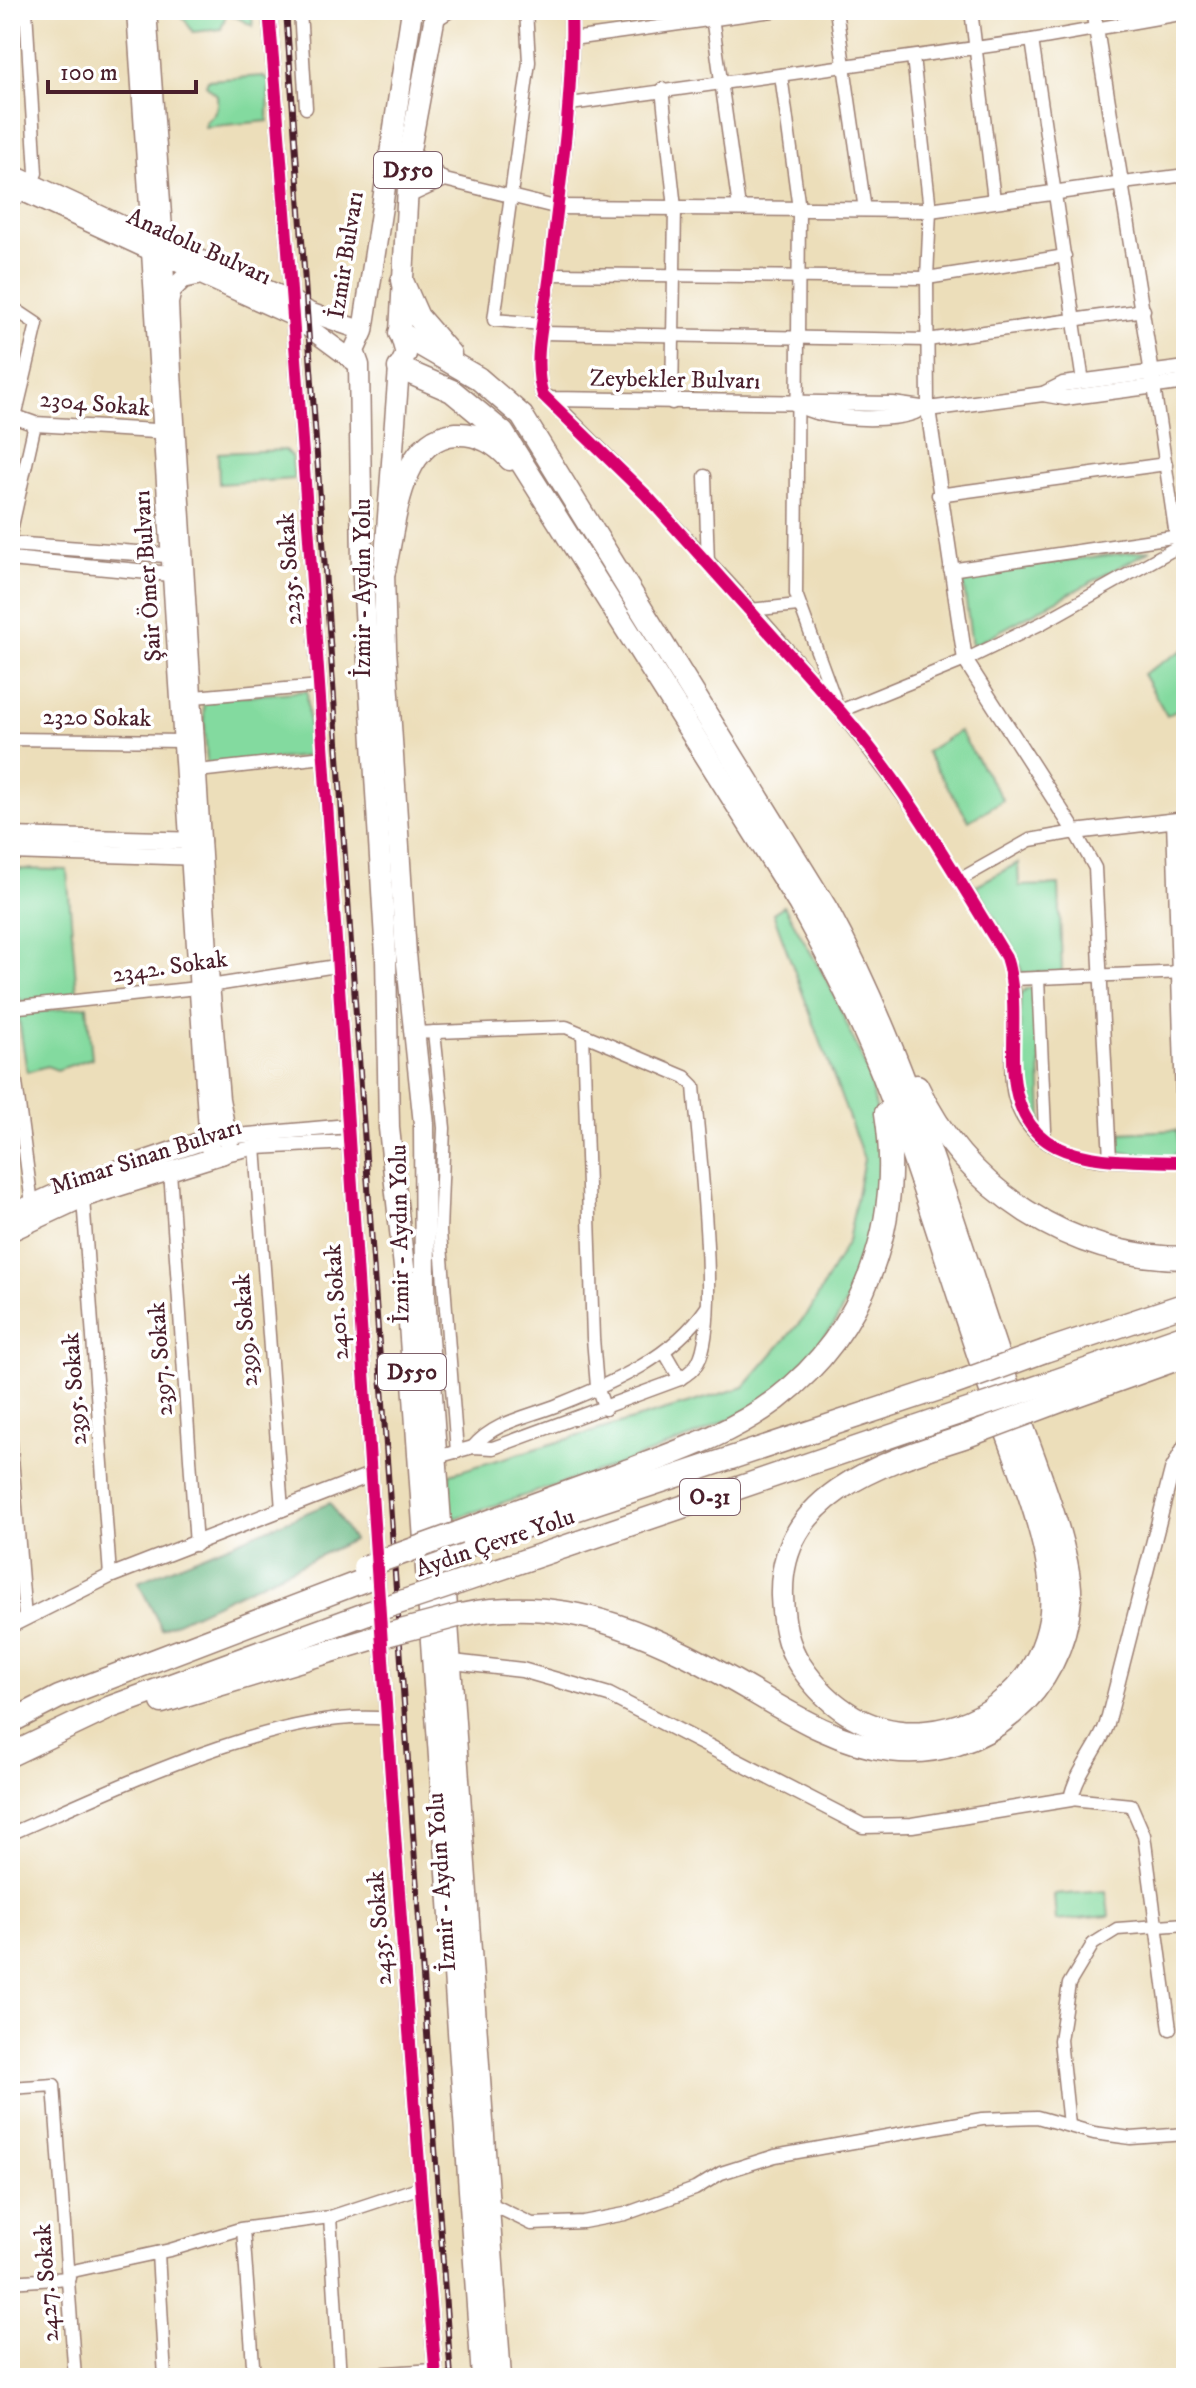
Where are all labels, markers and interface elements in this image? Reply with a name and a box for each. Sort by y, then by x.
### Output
scale bar [48,44,196,94]
text: 100 m [60,58,118,88]
road number: D550 [374,152,442,188]
street label: İzmir Bulvarı [320,189,371,321]
street label: Anadolu Bulvarı [122,202,276,292]
street label: Zeybekler Bulvarı [589,364,761,396]
street label: 2304 Sokak [39,384,152,424]
street label: Şair Ömer Bulvarı [127,489,169,663]
street label: İzmir - Aydın Yolu [347,498,378,678]
street label: 2235. Sokak [271,512,309,626]
street label: 2320 Sokak [42,702,152,734]
street label: 2342. Sokak [111,944,229,990]
street label: Mimar Sinan Bulvarı [47,1112,245,1202]
street label: İzmir - Aydın Yolu [382,1144,417,1324]
street label: 2401. Sokak [318,1243,356,1361]
street label: 2399. Sokak [227,1272,265,1388]
street label: 2397. Sokak [142,1301,180,1417]
street label: 2395. Sokak [56,1332,94,1446]
road number: D550 [378,1354,446,1390]
road number: O-31 [680,1479,740,1515]
street label: Aydın Çevre Yolu [411,1502,579,1584]
street label: İzmir - Aydın Yolu [420,1792,463,1973]
street label: 2435. Sokak [361,1870,399,1986]
street label: 2427. Sokak [28,2223,66,2343]

